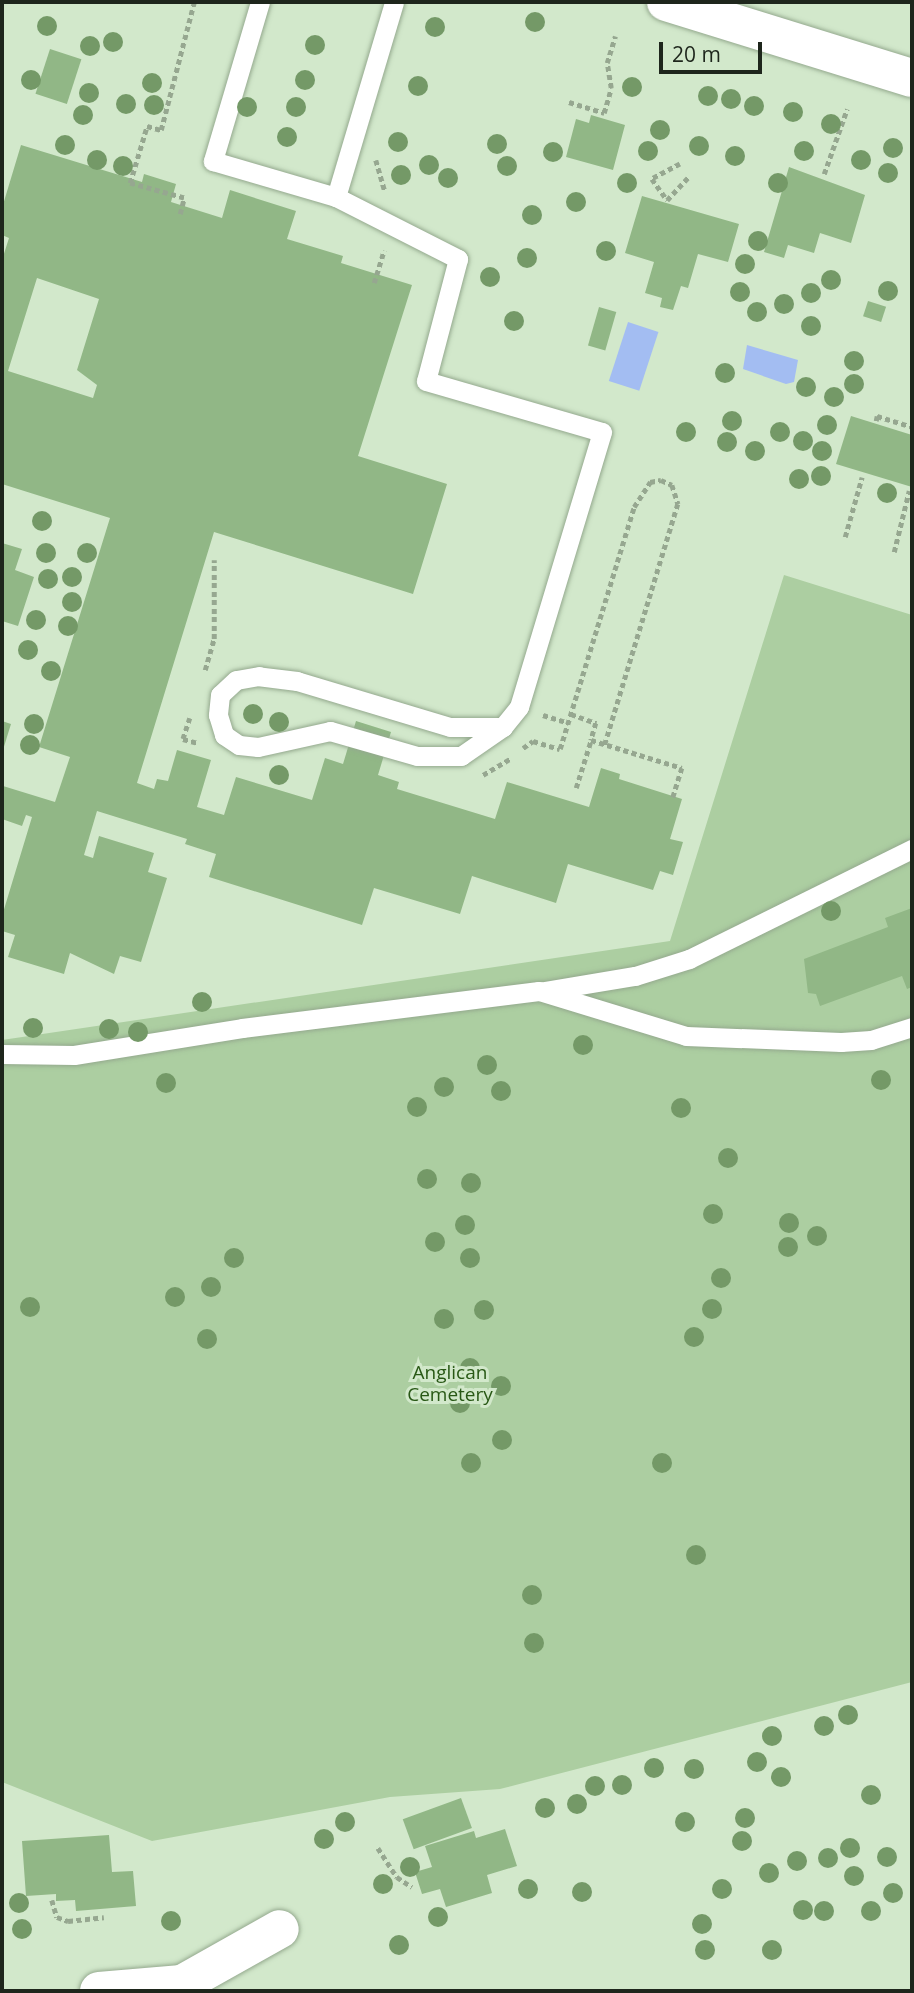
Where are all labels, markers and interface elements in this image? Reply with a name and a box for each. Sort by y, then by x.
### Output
scale bar [662,28,765,72]
text: 20 m [672,40,721,68]
park label: Anglican Cemetery [407,1362,493,1406]

